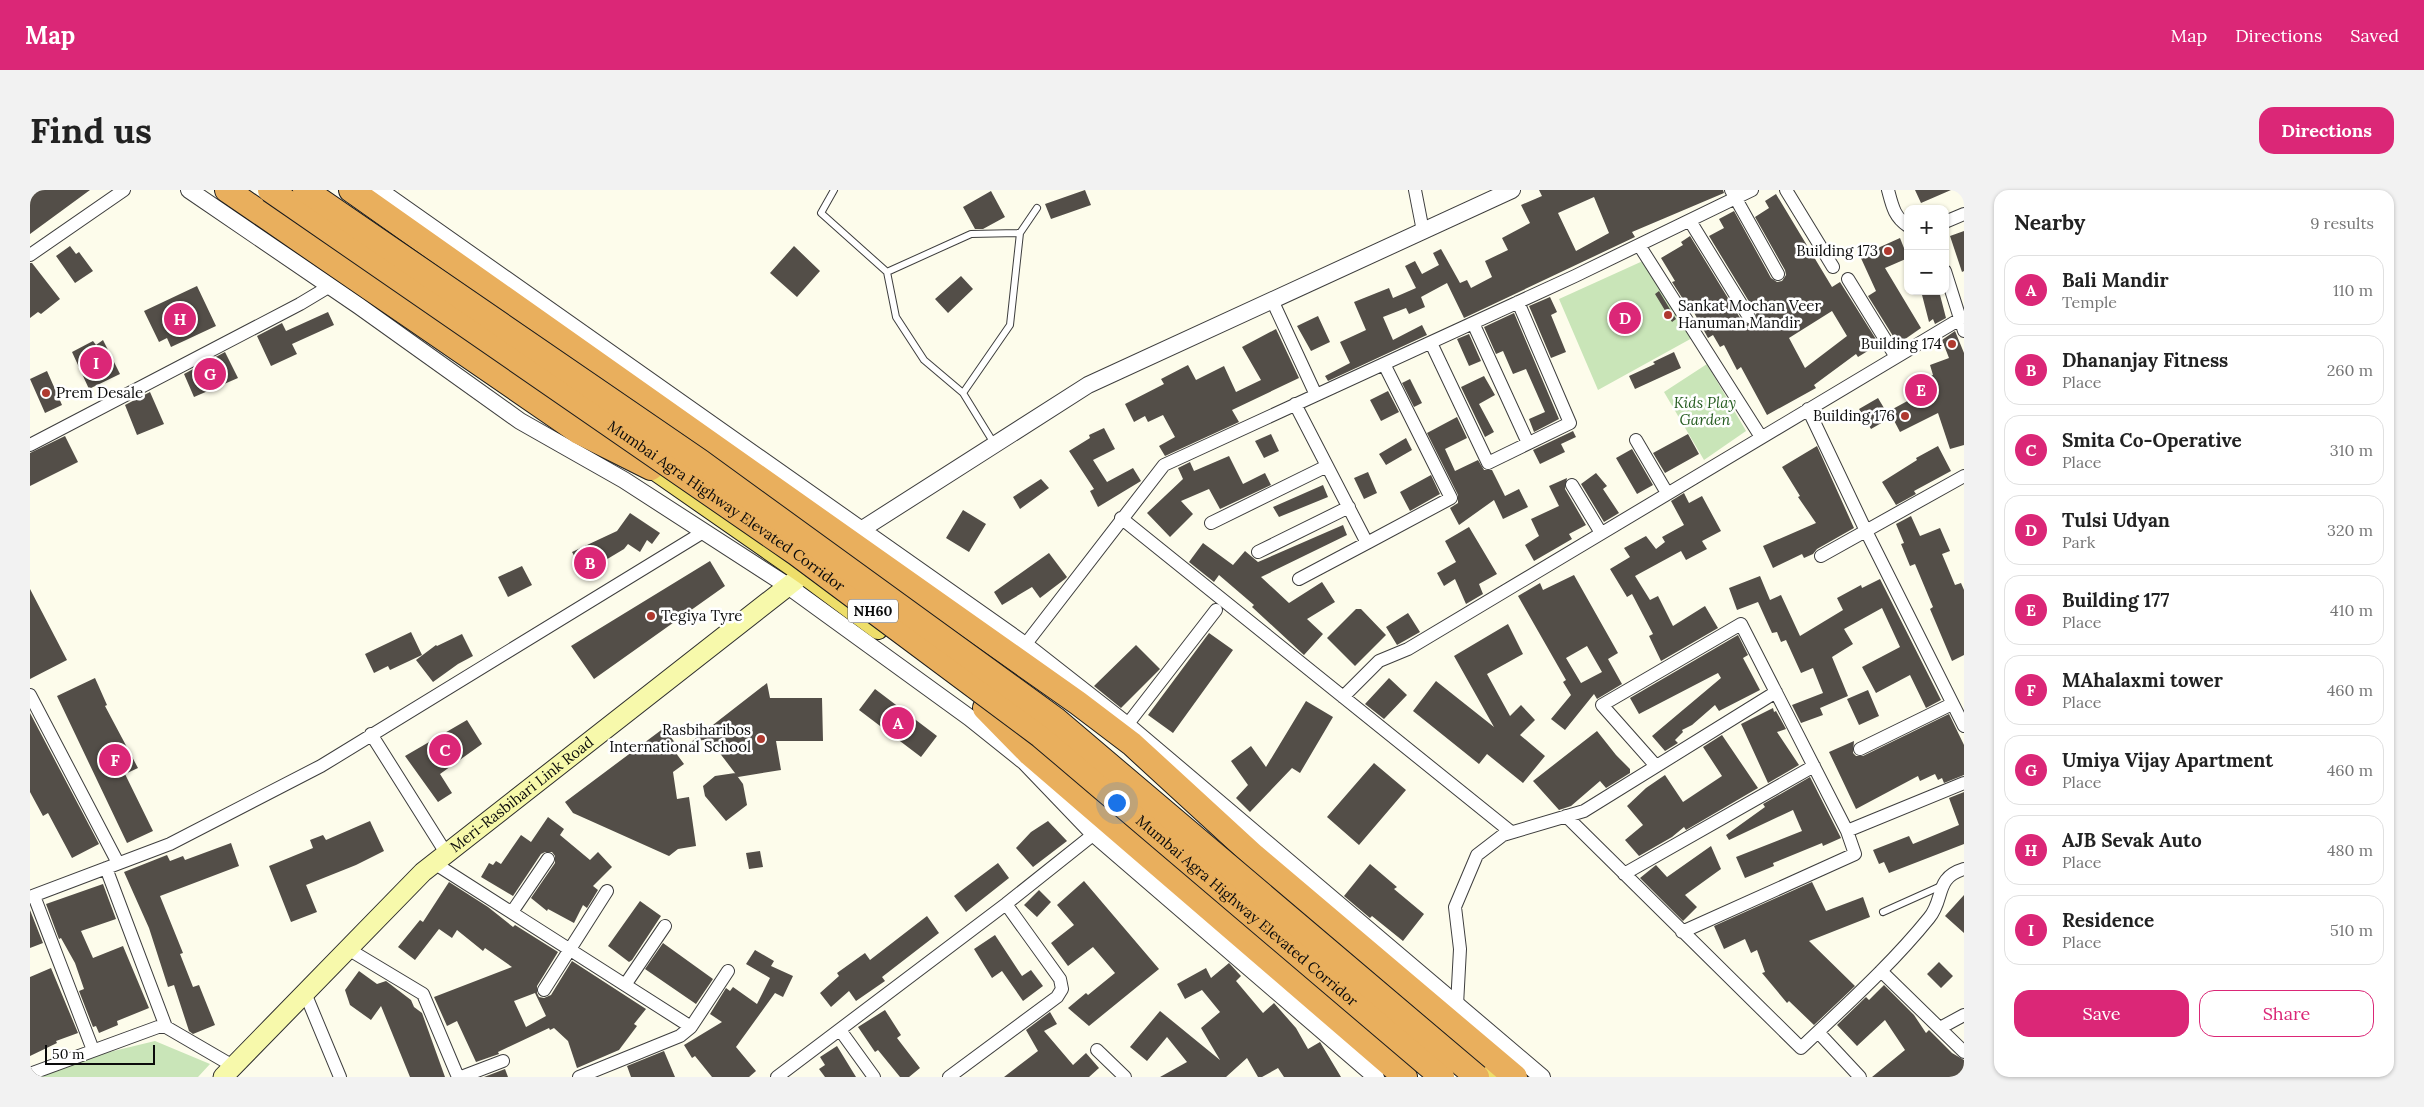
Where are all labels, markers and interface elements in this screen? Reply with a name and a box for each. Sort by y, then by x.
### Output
text: Map [25,20,75,51]
text: Map [2171,24,2207,47]
text: Directions [2235,24,2322,47]
text: Saved [2350,24,2399,47]
button: Directions [2259,107,2394,154]
text: Find us [30,108,152,153]
map controls [1904,205,1949,295]
button: + [1904,205,1949,250]
text: Nearby [2014,209,2085,236]
text: 9 results [2310,213,2374,233]
place label: Building 173 [1796,241,1878,260]
marker: Building 173 [1882,245,1894,257]
button: − [1904,250,1949,295]
text: Bali Mandir [2062,268,2169,292]
text: A [2026,280,2036,300]
text: 110 m [2333,280,2373,300]
text: Temple [2062,292,2117,312]
place label: Sankat Mochan Veer Hanuman Mandir [1678,296,1821,332]
pin: D [1609,299,1641,337]
pin: H [164,300,196,338]
marker: Sankat Mochan Veer Hanuman Mandir [1662,309,1674,321]
place label: Building 174 [1861,334,1942,353]
marker: Building 174 [1946,338,1958,350]
pin: I [80,344,112,382]
text: Dhananjay Fitness [2062,348,2228,372]
pin: G [194,355,226,393]
text: B [2026,360,2036,380]
text: 260 m [2327,360,2373,380]
pin: E [1905,371,1937,409]
text: Place [2062,372,2101,392]
place label: Prem Desale [56,383,143,402]
marker: Prem Desale [40,387,52,399]
park label: Kids Play Garden [1674,393,1736,429]
place label: Building 176 [1813,406,1895,425]
marker: Building 176 [1899,410,1911,422]
street label: Mumbai Agra Highway Elevated Corridor [604,416,849,596]
text: Smita Co-Operative [2062,428,2242,452]
text: C [2025,440,2037,460]
text: 310 m [2330,440,2373,460]
text: Place [2062,452,2101,472]
text: Tulsi Udyan [2062,508,2170,532]
text: D [2025,520,2037,540]
text: 320 m [2327,520,2373,540]
text: Park [2062,532,2095,552]
pin: B [574,544,606,582]
text: Building 177 [2062,588,2169,612]
road number: NH60 [848,600,898,622]
text: E [2026,600,2036,620]
text: 410 m [2330,600,2373,620]
place label: Tegiya Tyre [661,606,742,625]
marker: Tegiya Tyre [645,610,657,622]
text: Place [2062,612,2101,632]
text: MAhalaxmi tower [2062,668,2223,692]
text: F [2026,680,2036,700]
text: 460 m [2327,680,2373,700]
text: Place [2062,692,2101,712]
pin: A [882,704,914,742]
place label: Rasbiharibos International School [609,720,751,756]
pin: C [429,731,461,769]
street label: Meri-Rasbihari Link Road [446,732,597,856]
marker: Rasbiharibos International School [755,733,767,745]
pin: F [99,741,131,779]
text: Umiya Vijay Apartment [2062,748,2273,772]
text: G [2025,760,2037,780]
text: 460 m [2327,760,2373,780]
text: Place [2062,772,2101,792]
your location [1104,790,1130,816]
street label: Mumbai Agra Highway Elevated Corridor [1132,811,1362,1011]
text: AJB Sevak Auto [2062,828,2202,852]
text: H [2025,840,2037,860]
text: 480 m [2327,840,2373,860]
text: Place [2062,852,2101,872]
text: Residence [2062,908,2154,932]
text: I [2028,920,2034,940]
text: 510 m [2330,920,2373,940]
text: Place [2062,932,2101,952]
button: Save [2014,990,2189,1037]
button: Share [2199,990,2374,1037]
scale bar [45,1042,155,1065]
text: 50 m [52,1045,85,1063]

